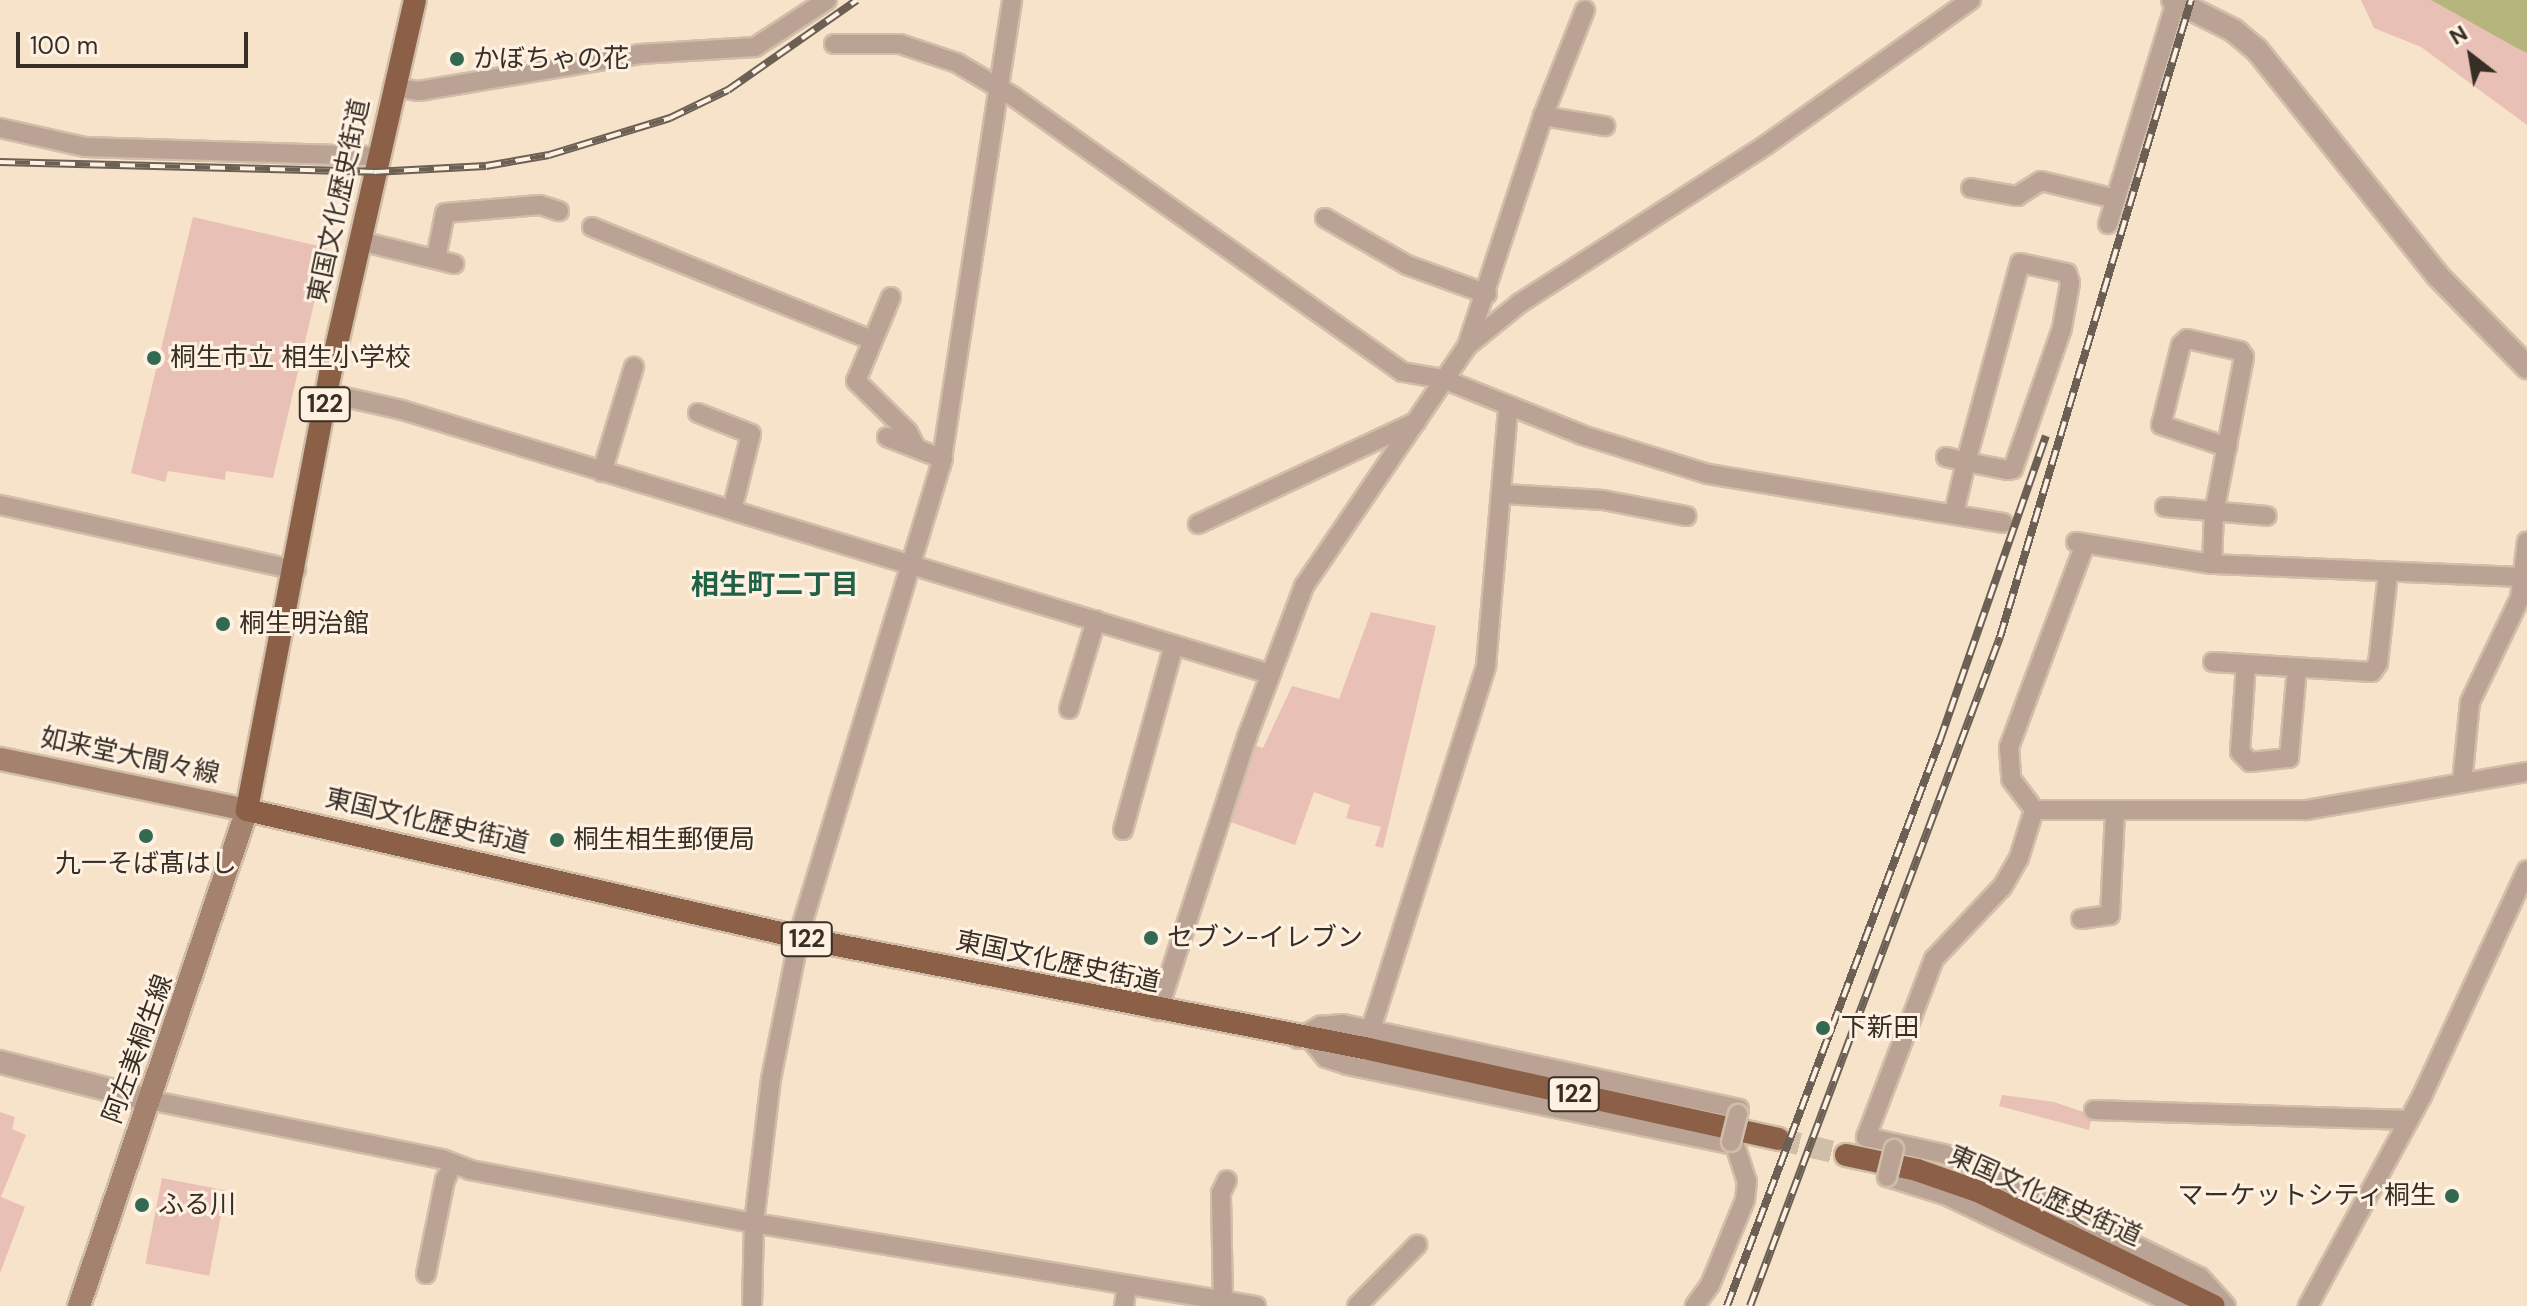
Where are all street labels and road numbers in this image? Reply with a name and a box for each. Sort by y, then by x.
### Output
street label: 東国文化歴史街道 [302,96,376,306]
road number: 122 [297,384,353,424]
street label: 如来堂大間々線 [38,722,222,790]
street label: 東国文化歴史街道 [322,782,532,860]
road number: 122 [779,919,835,959]
street label: 東国文化歴史街道 [953,925,1163,999]
street label: 阿左美桐生線 [97,970,179,1128]
road number: 122 [1546,1074,1602,1114]
street label: 東国文化歴史街道 [1944,1139,2146,1253]

